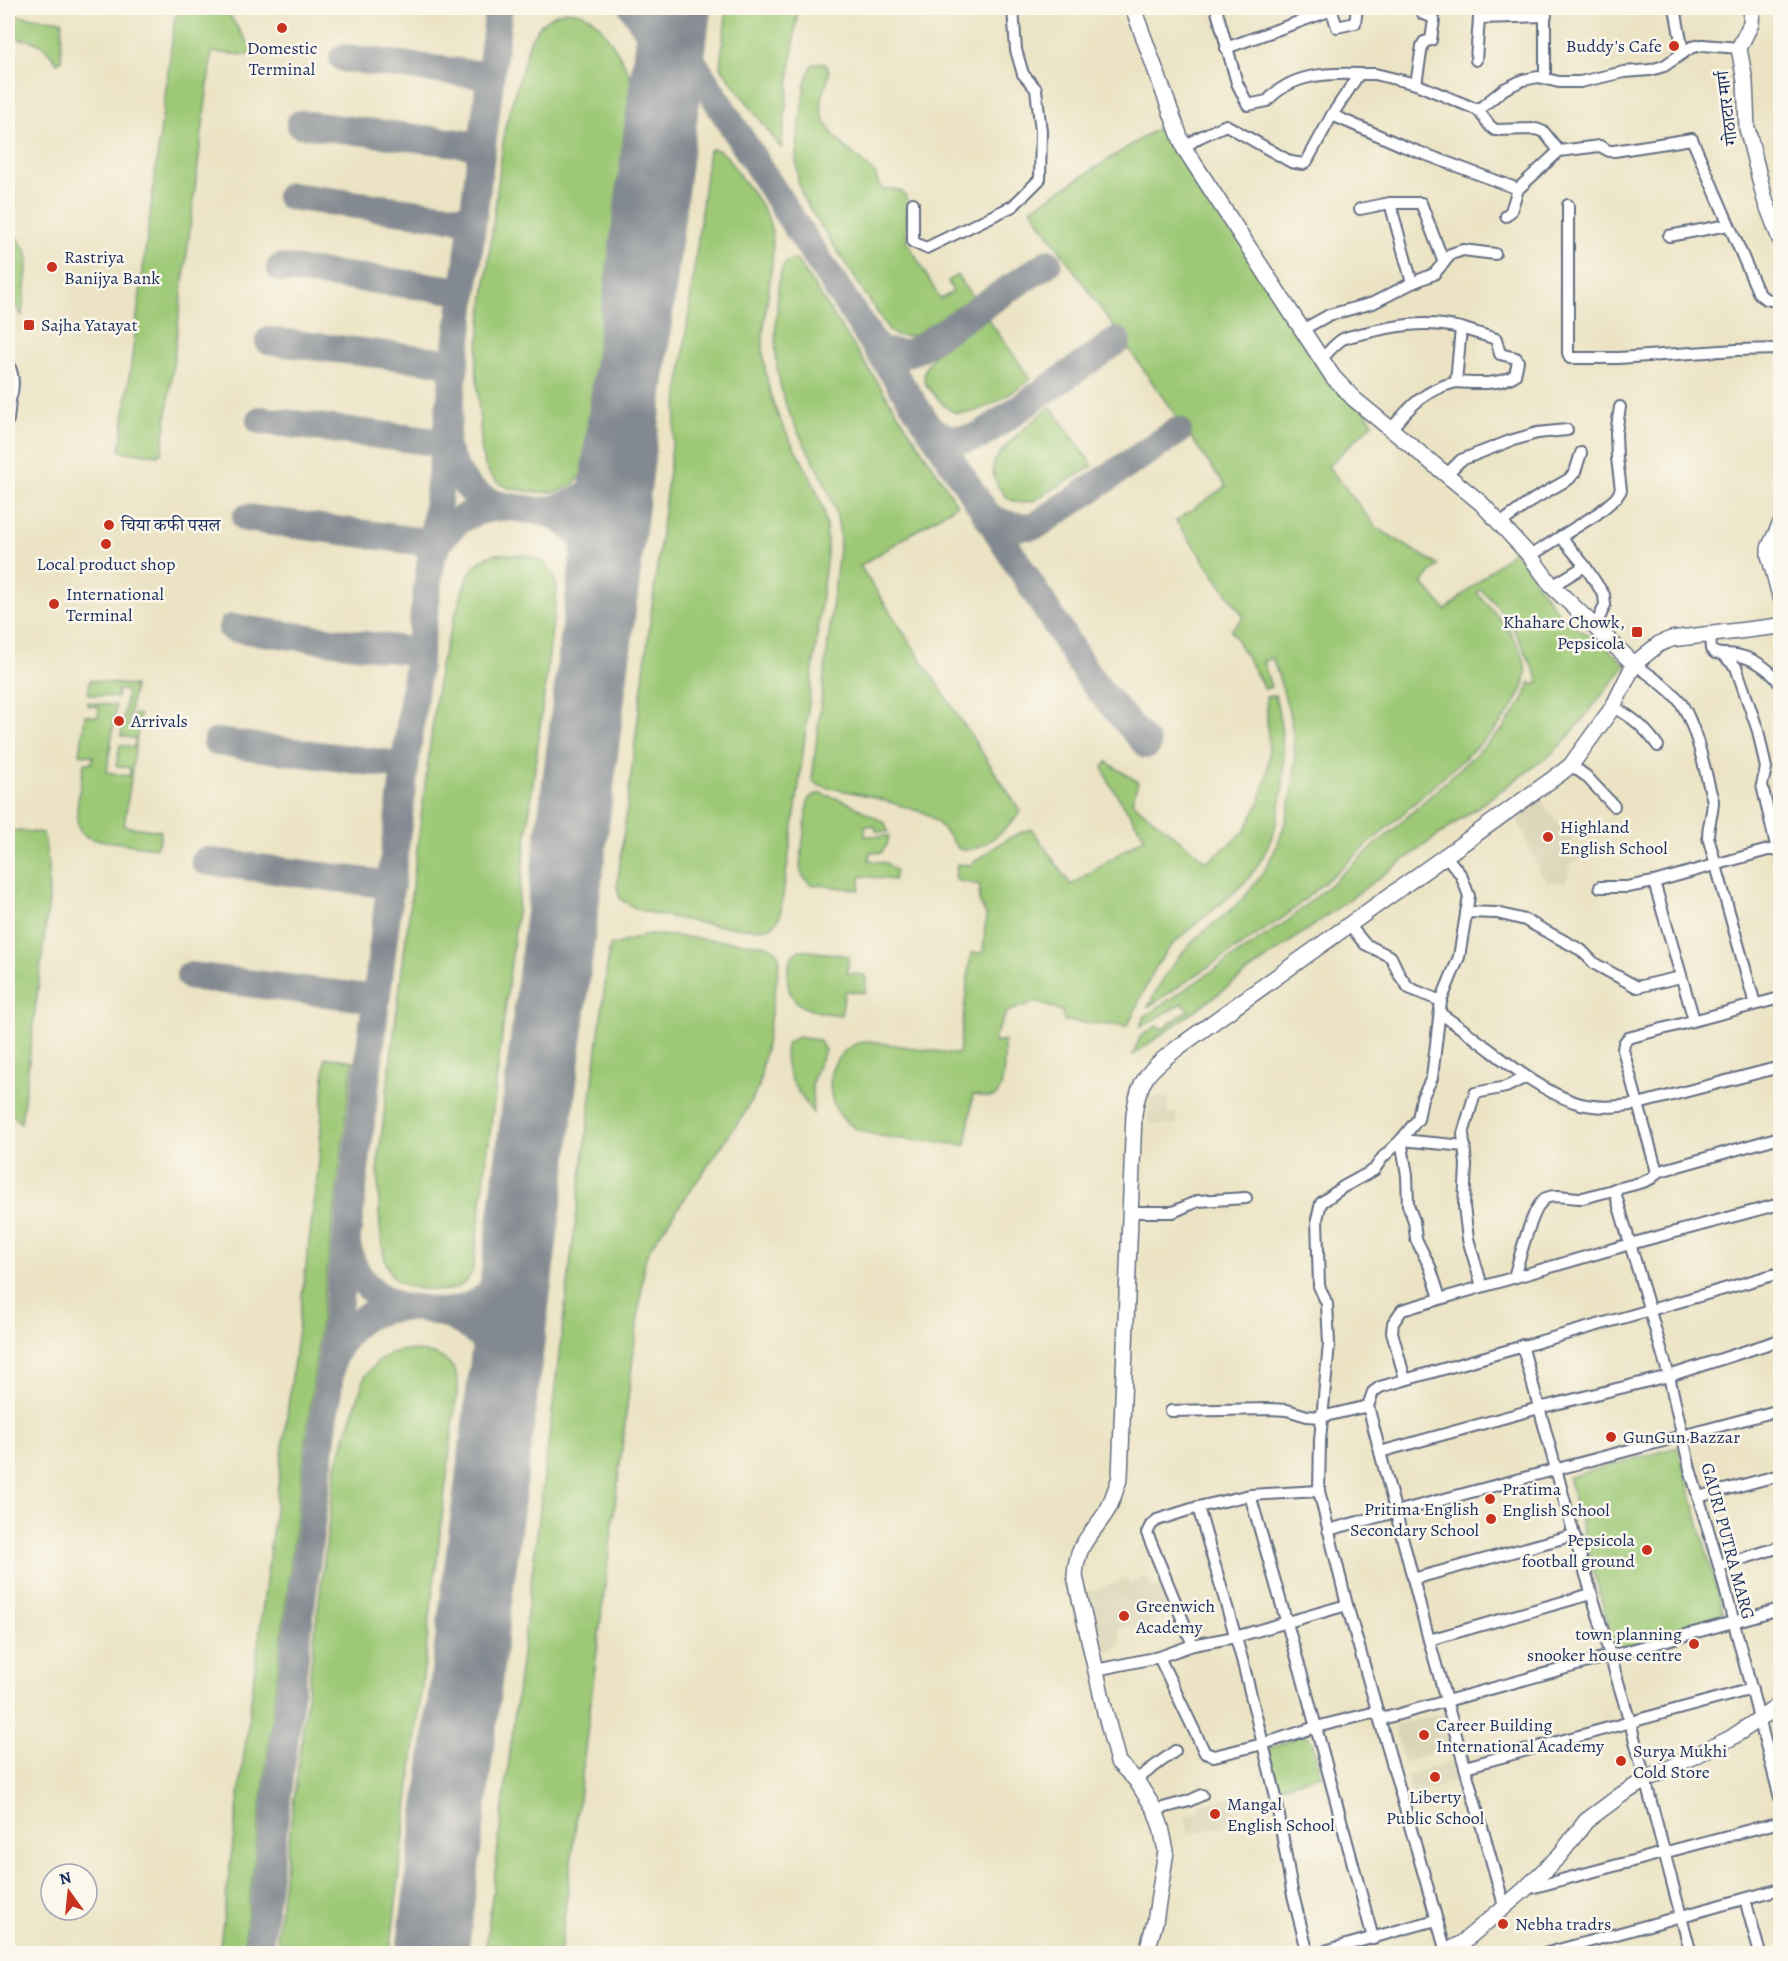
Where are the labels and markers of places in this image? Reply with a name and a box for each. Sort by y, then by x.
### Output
marker: Domestic Terminal [275,21,289,35]
place label: Buddy's Cafe [1566,34,1662,58]
place label: Domestic Terminal [247,36,317,81]
marker: Buddy's Cafe [1667,39,1681,53]
place label: Rastriya Banijya Bank [64,245,160,290]
marker: Rastriya Banijya Bank [45,260,59,274]
place label: Sajha Yatayat [41,313,138,337]
marker: Sajha Yatayat [22,318,36,332]
place label: चिया कफी पसल [120,513,222,537]
marker: चिया कफी पसल [102,518,116,532]
marker: Local product shop [99,537,113,551]
place label: Local product shop [37,552,175,576]
place label: International Terminal [66,582,165,627]
marker: International Terminal [47,597,61,611]
place label: Khahare Chowk, Pepsicola [1503,610,1626,655]
marker: Khahare Chowk, Pepsicola [1630,625,1644,639]
place label: Arrivals [130,709,188,733]
marker: Arrivals [112,714,126,728]
place label: Highland English School [1560,815,1668,860]
marker: Highland English School [1541,830,1555,844]
place label: GunGun Bazzar [1623,1425,1740,1449]
marker: GunGun Bazzar [1604,1430,1618,1444]
place label: Pratima English School [1502,1477,1610,1522]
marker: Pratima English School [1483,1492,1497,1506]
place label: Pritima English Secondary School [1350,1497,1480,1542]
marker: Pritima English Secondary School [1484,1512,1498,1526]
place label: Pepsicola football ground [1522,1528,1636,1573]
marker: Pepsicola football ground [1640,1543,1654,1557]
place label: Greenwich Academy [1135,1594,1215,1639]
marker: Greenwich Academy [1117,1609,1131,1623]
place label: town planning snooker house centre [1527,1622,1682,1667]
marker: town planning snooker house centre [1687,1637,1701,1651]
place label: Career Building International Academy [1436,1713,1605,1758]
marker: Career Building International Academy [1417,1728,1431,1742]
place label: Surya Mukhi Cold Store [1633,1739,1727,1784]
marker: Surya Mukhi Cold Store [1614,1754,1628,1768]
marker: Liberty Public School [1428,1770,1442,1784]
place label: Liberty Public School [1386,1785,1485,1830]
place label: Mangal English School [1227,1792,1335,1837]
marker: Mangal English School [1208,1807,1222,1821]
place label: Nebha tradrs [1515,1912,1611,1936]
marker: Nebha tradrs [1496,1917,1510,1931]

